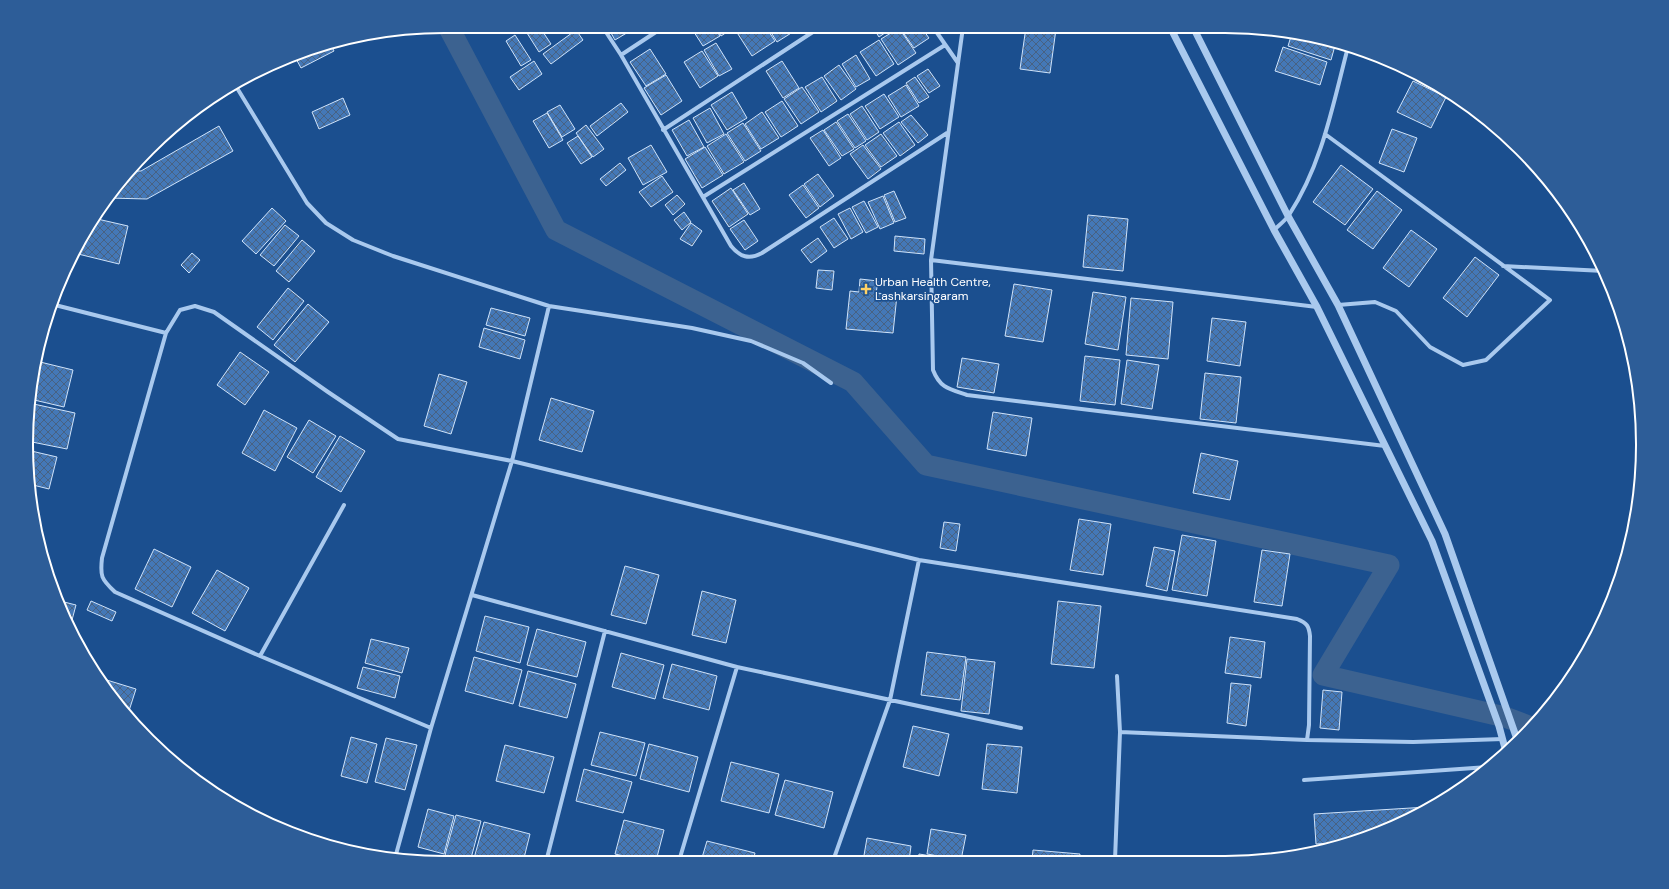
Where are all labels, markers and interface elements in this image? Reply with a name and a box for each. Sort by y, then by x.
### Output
place label: Urban Health Centre, Lashkarsingaram [875,274,991,304]
marker: Urban Health Centre, Lashkarsingaram [860,283,872,295]

